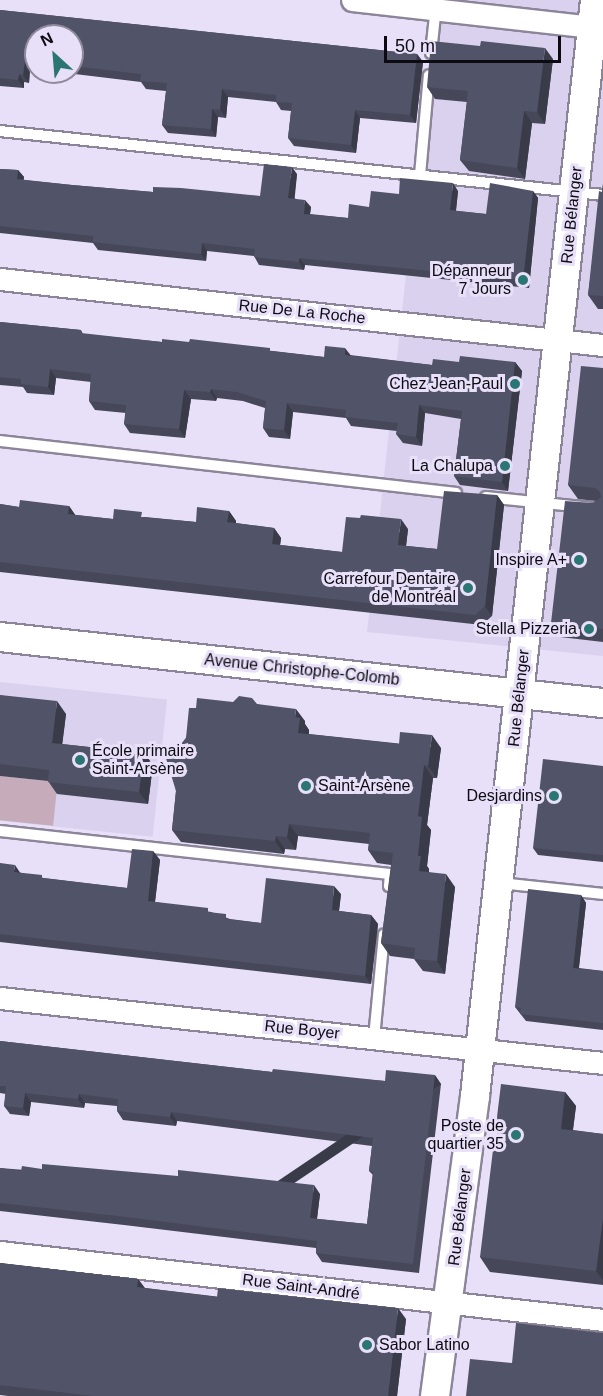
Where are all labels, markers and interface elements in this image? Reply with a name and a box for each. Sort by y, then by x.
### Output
north arrow [24,24,84,84]
scale bar [387,24,564,62]
text: N [38,29,56,49]
text: 50 m [395,36,435,56]
street label: Rue Bélanger [557,165,587,265]
place label: Dépanneur 7 Jours [432,261,511,299]
marker: Dépanneur 7 Jours [516,273,530,287]
street label: Rue De La Roche [238,296,366,328]
place label: Chez Jean-Paul [389,374,503,394]
marker: Chez Jean-Paul [508,377,522,391]
place label: La Chalupa [411,456,493,476]
marker: La Chalupa [498,459,512,473]
place label: Inspire A+ [495,550,567,570]
marker: Inspire A+ [572,553,586,567]
place label: Carrefour Dentaire de Montréal [324,569,456,607]
marker: Carrefour Dentaire de Montréal [461,581,475,595]
place label: Stella Pizzeria [476,619,577,639]
marker: Stella Pizzeria [582,622,596,636]
street label: Rue Bélanger [504,648,534,748]
street label: Avenue Christophe-Colomb [203,650,401,690]
place label: École primaire Saint-Arsène [92,741,194,779]
marker: École primaire Saint-Arsène [73,753,87,767]
place label: Saint-Arsène [318,776,410,796]
marker: Saint-Arsène [299,779,313,793]
place label: Desjardins [466,786,542,806]
marker: Desjardins [547,789,561,803]
street label: Rue Boyer [263,1017,341,1043]
place label: Poste de quartier 35 [428,1116,504,1154]
marker: Poste de quartier 35 [509,1128,523,1142]
street label: Rue Bélanger [445,1167,475,1267]
street label: Rue Saint-André [241,1270,361,1304]
place label: Sabor Latino [379,1335,470,1355]
marker: Sabor Latino [360,1338,374,1352]

